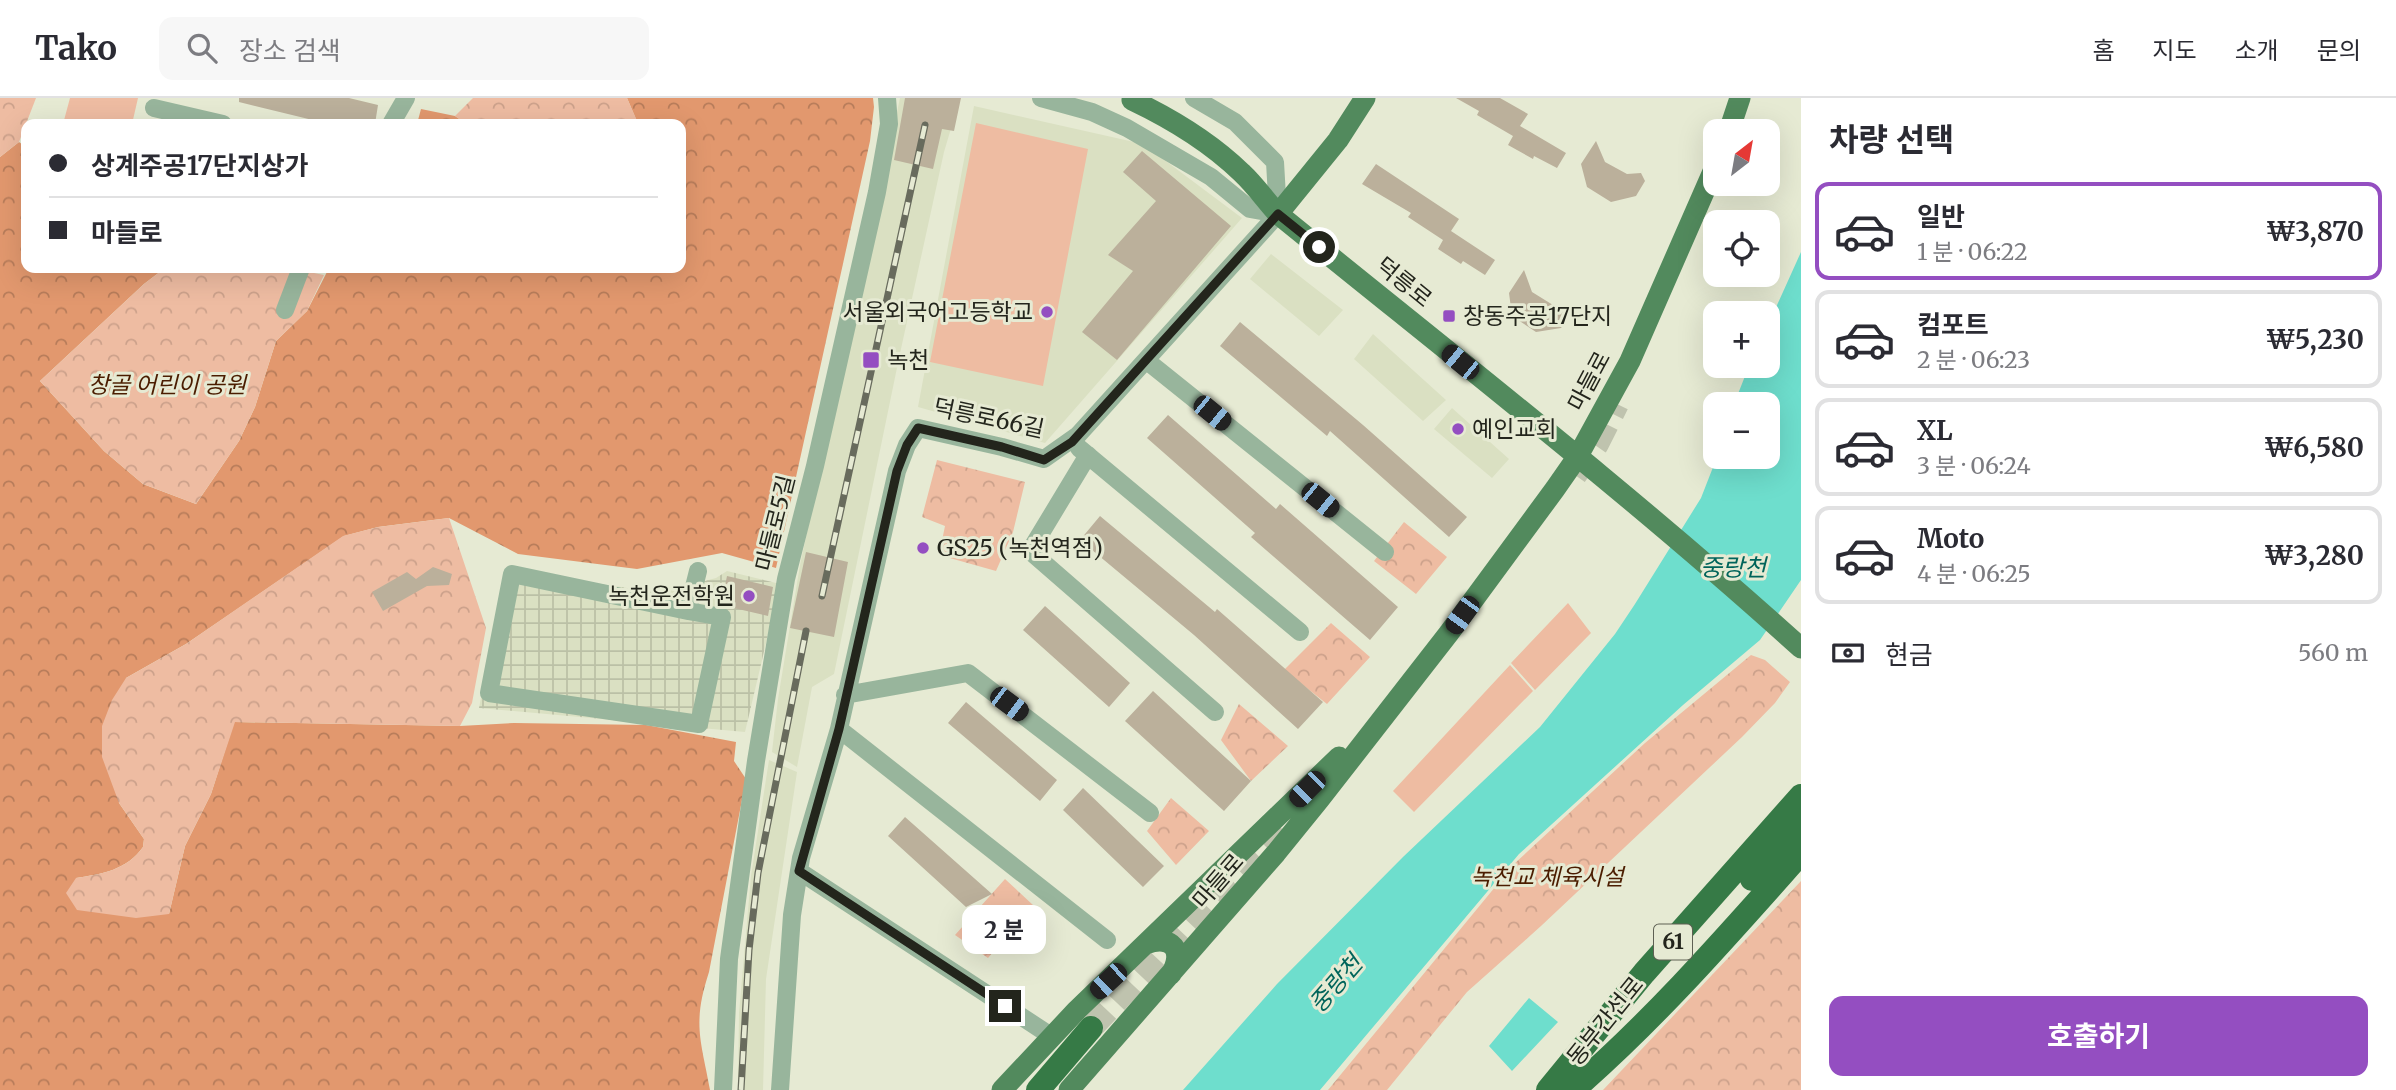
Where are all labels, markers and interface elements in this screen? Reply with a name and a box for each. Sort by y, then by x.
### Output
search box [159,17,649,80]
text: Tako [35,28,117,69]
icon: search [183,29,221,67]
text: 장소 검색 [239,34,341,67]
text: 홈 [2092,35,2114,66]
text: 지도 [2152,35,2197,66]
text: 소개 [2235,35,2279,66]
text: 문의 [2317,35,2361,66]
north arrow [1703,119,1780,196]
map controls [1703,119,1780,469]
text: 차량 선택 [1829,120,1954,160]
text: 상계주공17단지상가 [91,149,309,182]
icon: car [1833,200,1896,263]
text: 일반 [1917,200,1965,233]
button: locate [1703,210,1780,287]
text: ₩3,870 [2266,215,2364,248]
text: 마들로 [91,216,163,249]
route start [1303,231,1335,263]
text: 1 분 · 06:22 [1917,237,2028,266]
street label: 덕릉로 [1371,250,1438,313]
place label: 서울외국어고등학교 [843,297,1033,326]
place label: 창동주공17단지 [1463,301,1612,330]
button: + [1703,301,1780,378]
marker: 서울외국어고등학교 [1039,304,1055,320]
marker: 창동주공17단지 [1441,308,1457,324]
icon: car [1833,308,1896,371]
text: 컴포트 [1917,308,1989,341]
text: ₩5,230 [2266,323,2364,356]
car [1438,341,1483,383]
place label: 녹천 [887,345,929,374]
text: 2 분 · 06:23 [1917,345,2030,374]
street label: 마들로 [1561,346,1616,416]
marker: 녹천 [861,350,881,370]
park label: 창골 어린이 공원 [88,370,248,399]
street label: 덕릉로66길 [931,392,1047,443]
car [1190,392,1235,434]
button: − [1703,392,1780,469]
place label: 예인교회 [1472,414,1557,443]
text: XL [1917,414,1953,447]
icon: car [1833,416,1896,479]
marker: 예인교회 [1450,421,1466,437]
text: ₩6,580 [2264,431,2364,464]
text: 3 분 · 06:24 [1917,451,2031,480]
street label: 마들로5길 [749,472,800,574]
car [1298,479,1343,521]
text: Moto [1917,522,1984,555]
icon: car [1833,524,1896,587]
place label: GS25 (녹천역점) [937,533,1103,562]
text: ₩3,280 [2265,539,2364,572]
marker: GS25 (녹천역점) [915,540,931,556]
water label: 중랑천 [1700,552,1769,583]
text: 4 분 · 06:25 [1917,559,2031,588]
place label: 녹천운전학원 [608,581,735,610]
marker: 녹천운전학원 [741,588,757,604]
car [1442,592,1483,638]
icon: cash [1829,634,1867,672]
text: 현금 [1885,638,1933,671]
text: 560 m [2298,638,2368,667]
car [986,683,1033,725]
car [1285,767,1330,811]
street label: 마들로 [1186,847,1249,914]
park label: 녹천교 체육시설 [1470,862,1626,891]
callout: 2 분 [963,904,1047,954]
text: 2 분 [984,915,1024,944]
road number: 61 [1654,924,1692,960]
water label: 중랑천 [1302,946,1371,1019]
car [1086,959,1131,1003]
street label: 동부간선로 [1560,970,1649,1071]
route end [989,990,1021,1022]
button: 호출하기 [1829,996,2368,1076]

